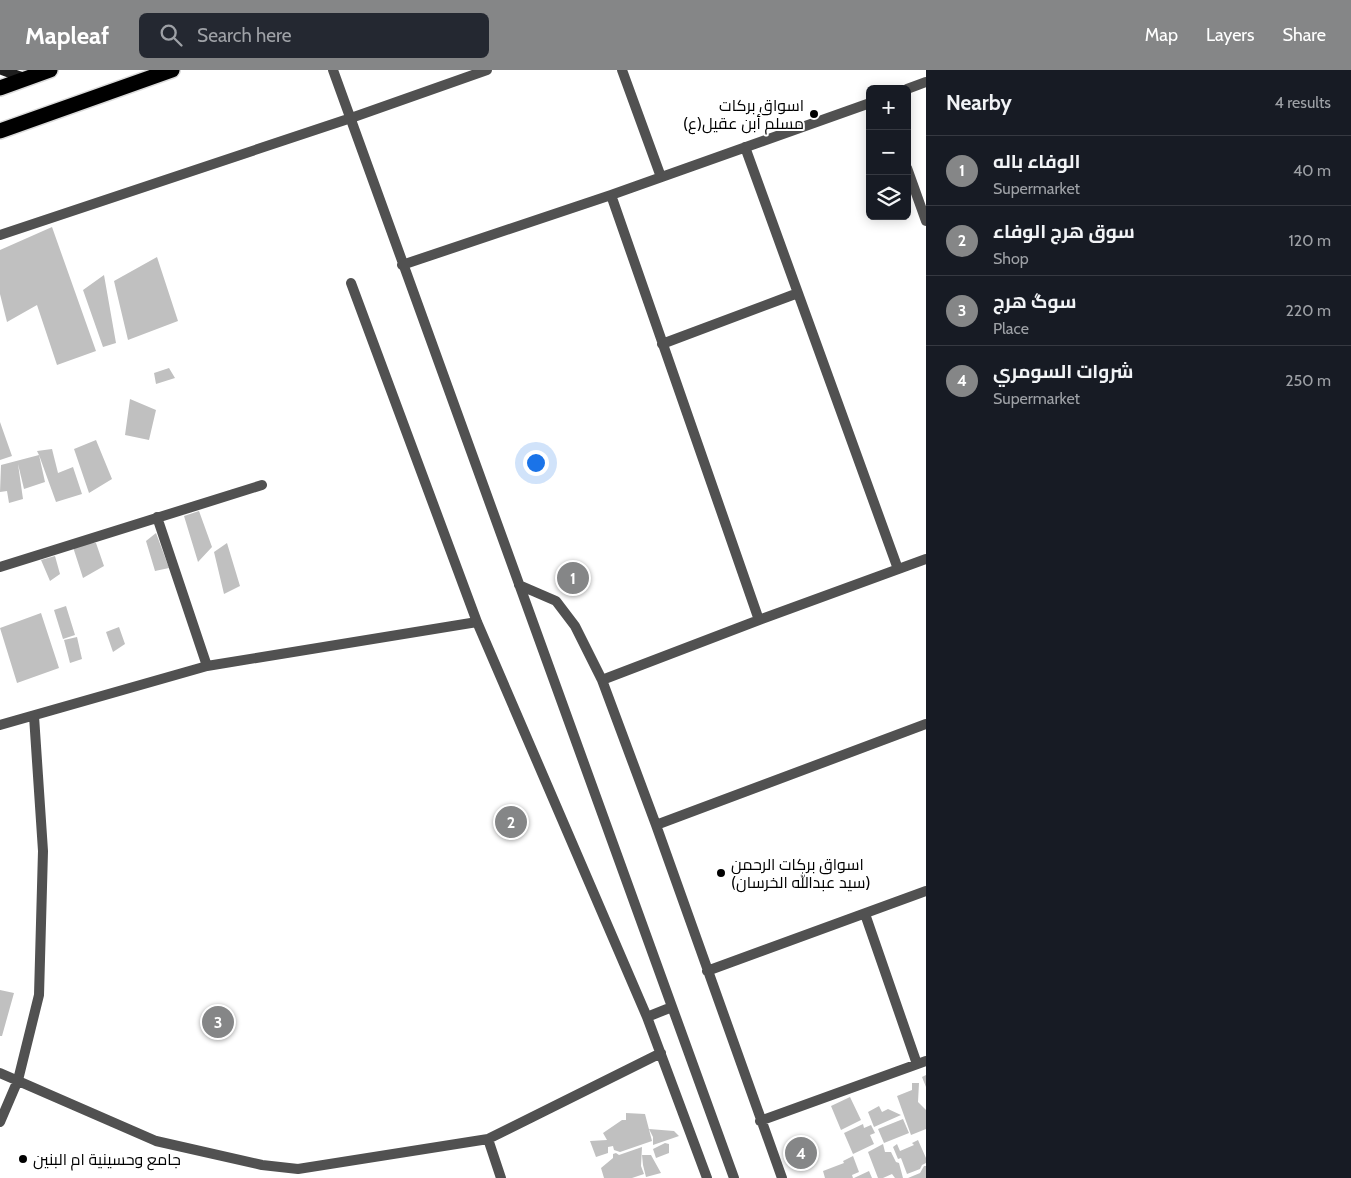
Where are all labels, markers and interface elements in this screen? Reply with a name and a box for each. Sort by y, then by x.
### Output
search box [139,13,489,58]
text: Mapleaf [25,21,109,50]
icon: search [157,21,185,49]
text: Search here [197,24,291,47]
text: Map [1145,24,1178,46]
text: Layers [1206,24,1255,46]
text: Share [1283,24,1326,46]
map controls [866,85,911,220]
button: + [866,85,911,130]
text: Nearby [946,90,1012,115]
text: 4 results [1274,93,1331,112]
place label: اسواق بركات مسلم أبن عقيل(ع) [683,96,804,135]
marker: اسواق بركات مسلم أبن عقيل(ع) [808,108,820,120]
button: − [866,130,911,175]
text: الوفاء باله [993,150,1080,173]
text: 1 [959,161,965,180]
text: 40 m [1293,161,1331,180]
button: layers [866,175,911,220]
text: Supermarket [993,179,1080,198]
text: سوق هرج الوفاء [993,220,1135,243]
text: 2 [958,231,966,250]
text: 120 m [1289,231,1331,250]
text: Shop [993,249,1029,268]
text: سوگ هرج [993,290,1077,313]
text: 3 [958,301,966,320]
text: 220 m [1285,301,1331,320]
text: Place [993,319,1029,338]
text: شروات السومري [993,360,1133,383]
text: 4 [957,371,967,390]
text: 250 m [1285,371,1331,390]
text: Supermarket [993,389,1080,408]
your location [523,450,549,476]
pin: 1 [557,559,589,597]
pin: 2 [495,803,527,841]
place label: اسواق بركات الرحمن (سيد عبدالله الخرسان) [731,855,870,893]
marker: اسواق بركات الرحمن (سيد عبدالله الخرسان) [715,867,727,879]
pin: 3 [202,1003,234,1041]
pin: 4 [785,1134,817,1172]
place label: جامع وحسينية ام البنين [33,1150,181,1171]
marker: جامع وحسينية ام البنين [17,1153,29,1165]

